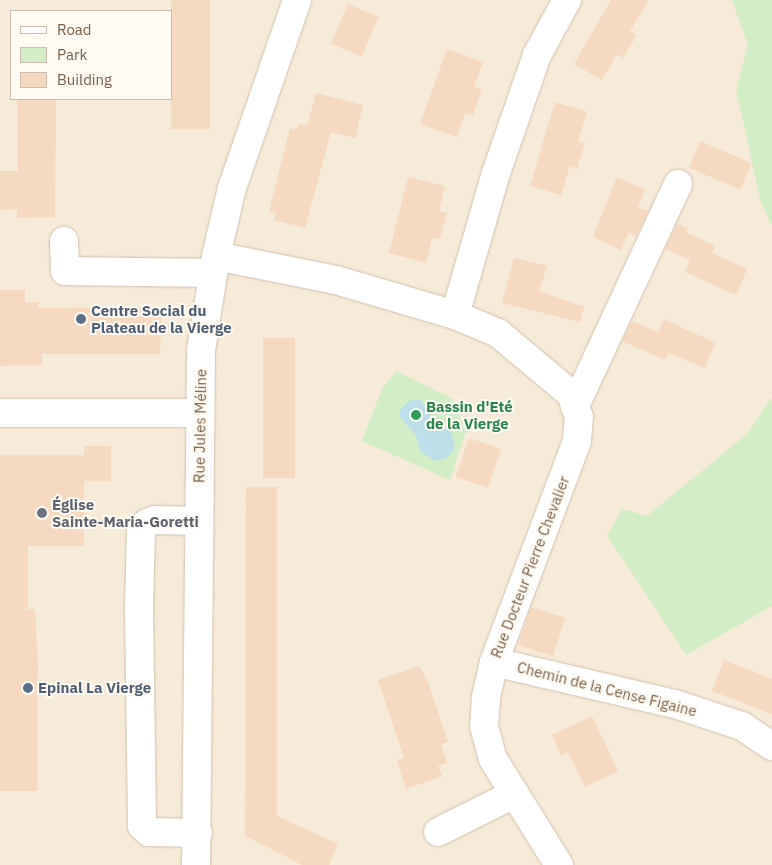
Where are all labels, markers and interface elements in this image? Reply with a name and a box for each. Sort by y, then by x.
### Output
legend [10,10,172,100]
text: Road [57,20,92,39]
text: Park [57,45,87,64]
text: Building [57,70,112,89]
place label: Centre Social du Plateau de la Vierge [91,301,232,336]
marker: Centre Social du Plateau de la Vierge [75,313,87,325]
street label: Rue Jules Méline [190,369,210,483]
place label: Bassin d'Eté de la Vierge [426,397,513,432]
marker: Bassin d'Eté de la Vierge [410,409,422,421]
street label: Rue Docteur Pierre Chevalier [487,473,573,661]
place label: Église Sainte-Maria-Goretti [52,495,199,530]
marker: Église Sainte-Maria-Goretti [36,507,48,519]
street label: Chemin de la Cense Figaine [515,658,699,720]
place label: Epinal La Vierge [38,679,151,697]
marker: Epinal La Vierge [22,682,34,694]

